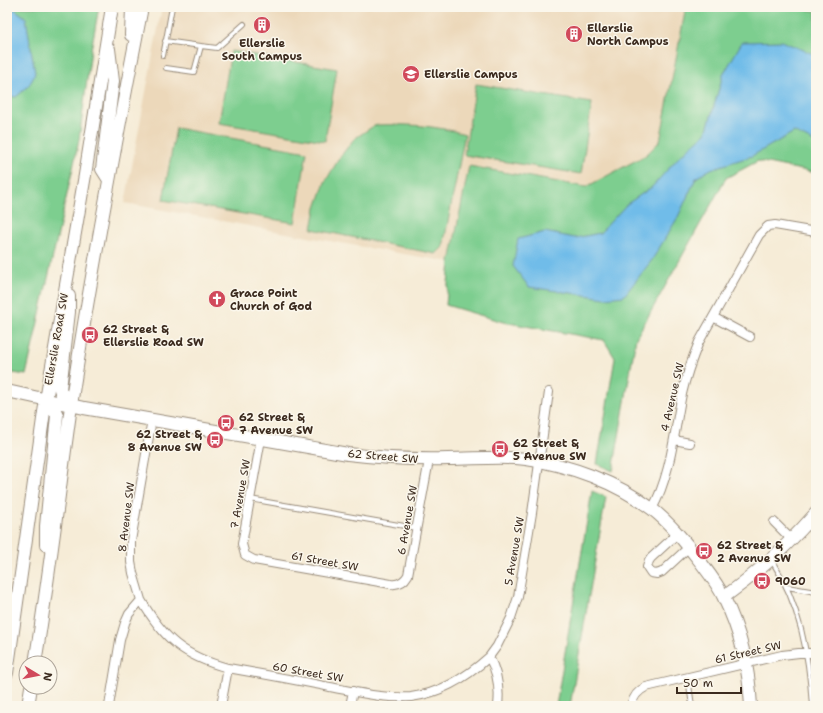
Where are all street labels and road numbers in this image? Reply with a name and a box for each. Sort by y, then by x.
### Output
street label: Ellerslie Road SW [41,291,72,386]
street label: 4 Avenue SW [657,361,688,433]
street label: 62 Street SW [347,446,420,467]
street label: 7 Avenue SW [227,458,254,530]
street label: 8 Avenue SW [115,481,138,553]
street label: 6 Avenue SW [394,484,421,556]
street label: 5 Avenue SW [501,515,528,587]
street label: 61 Street SW [290,548,360,575]
street label: 61 Street SW [713,637,783,667]
street label: 60 Street SW [271,659,345,686]

